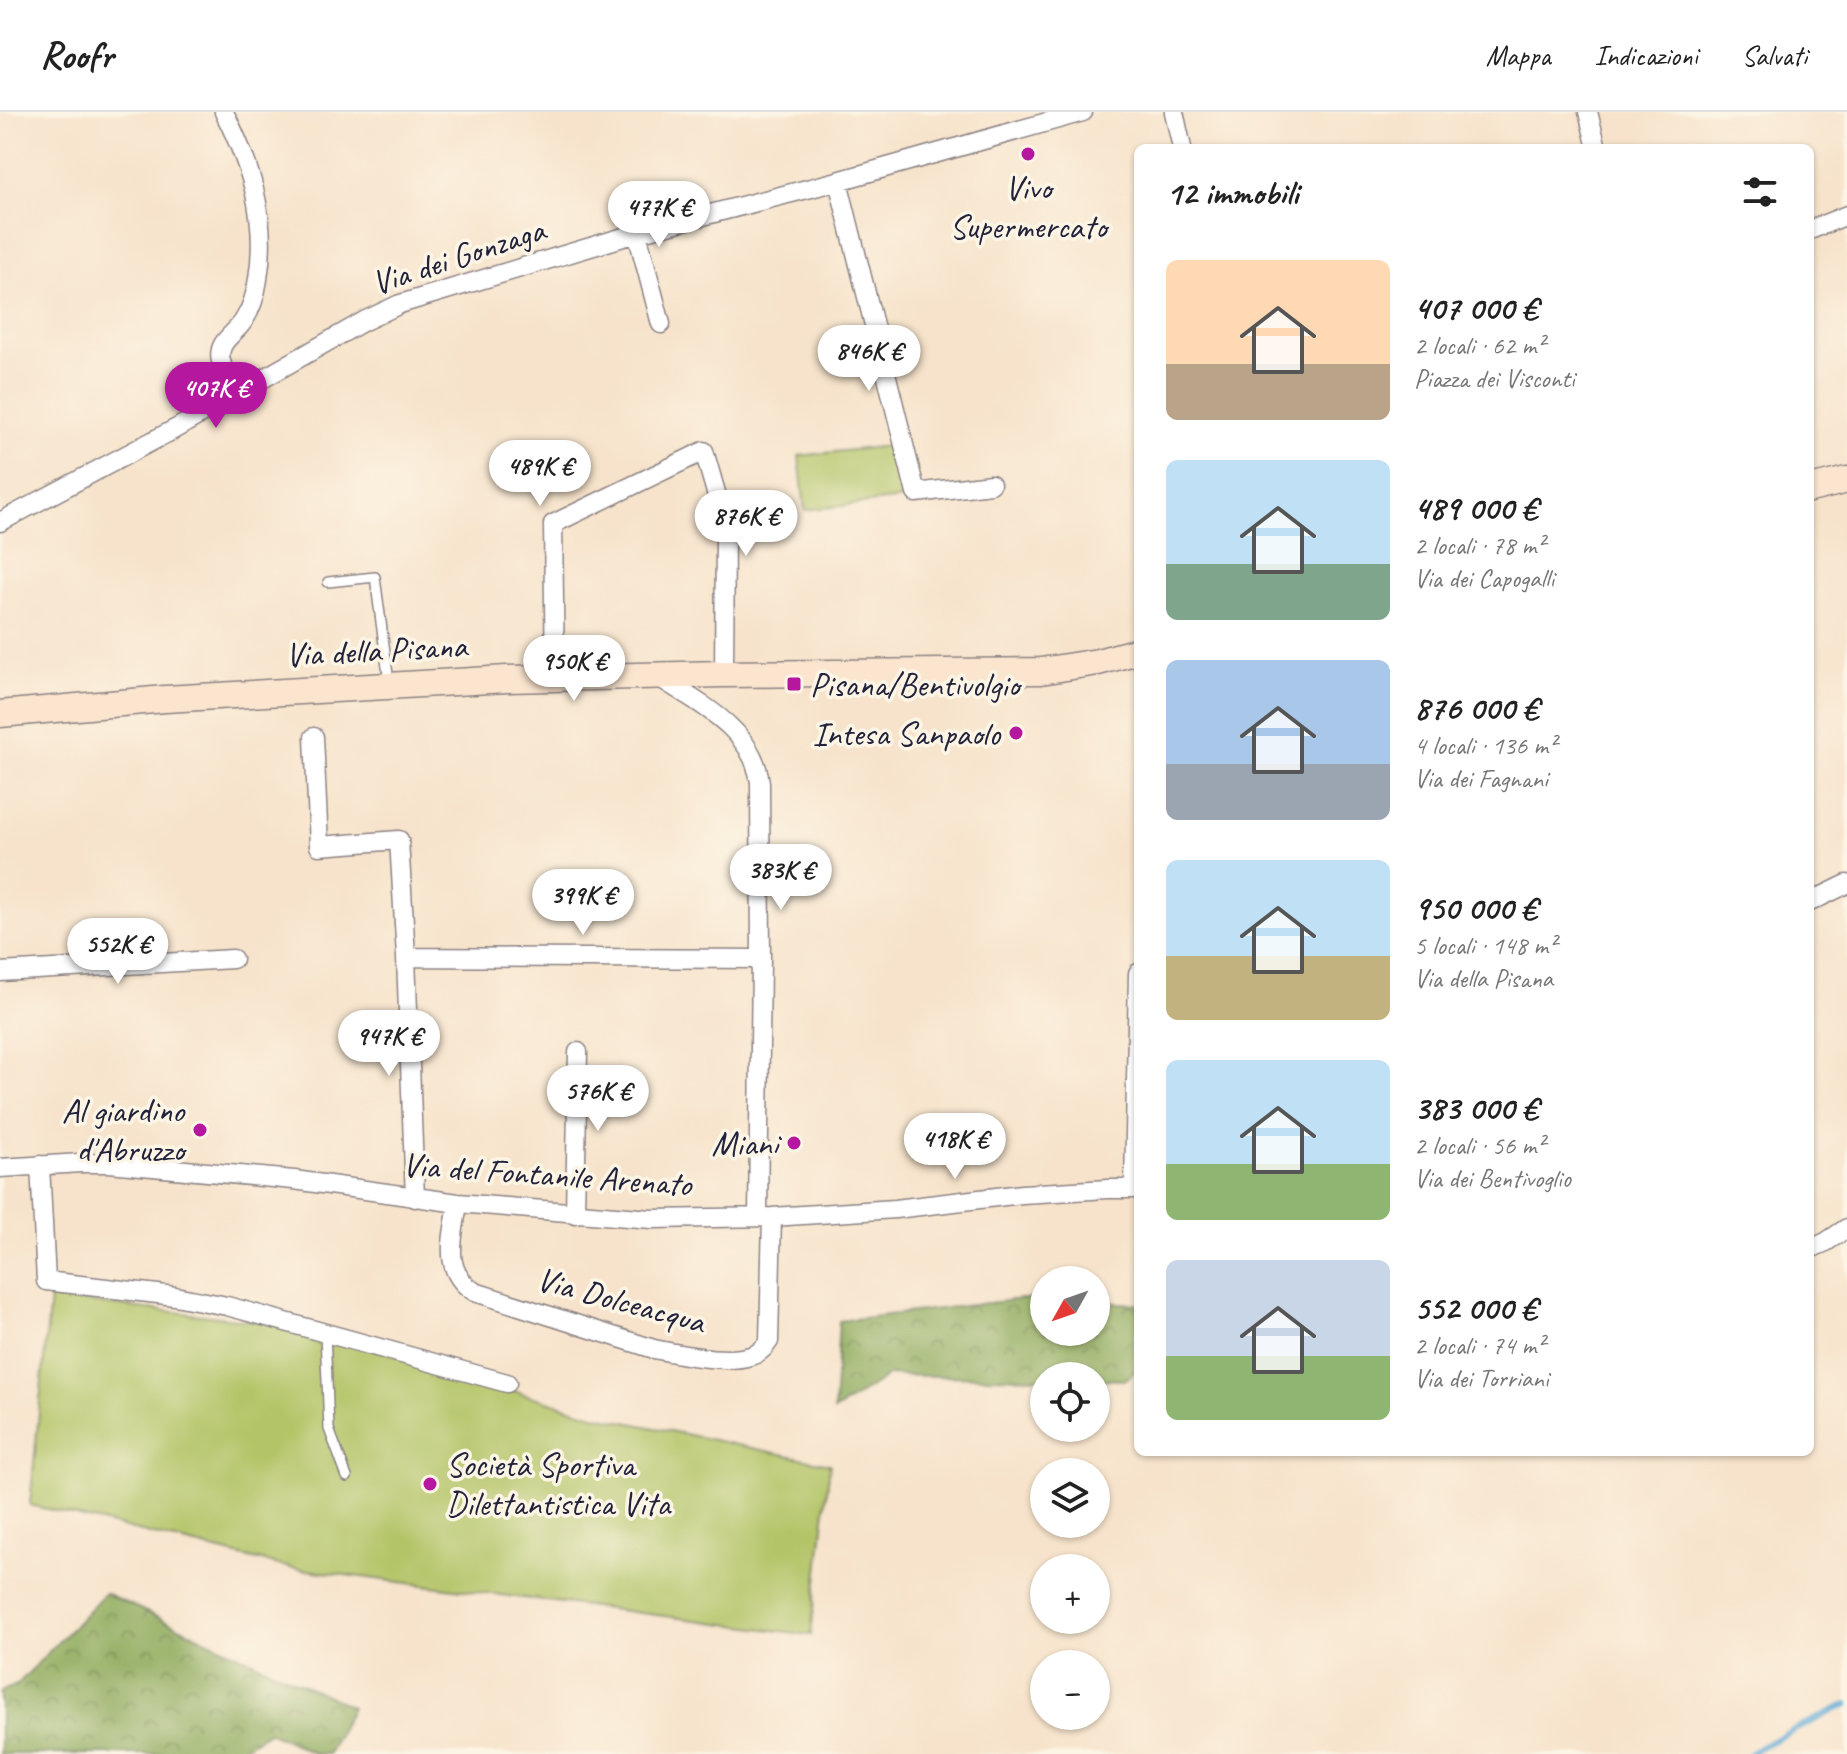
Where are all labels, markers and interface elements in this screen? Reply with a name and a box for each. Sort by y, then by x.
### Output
text: Roofr [40,32,113,79]
text: Mappa [1486,38,1550,73]
text: Indicazioni [1594,38,1698,73]
text: Salvati [1742,38,1807,73]
marker: Vivo Supermercato [1019,145,1037,163]
place label: Vivo Supermercato [950,166,1110,248]
icon: filters [1738,170,1782,214]
text: 12 immobili [1166,171,1298,214]
pin: 477K € [594,181,724,249]
text: 477K € [626,190,692,223]
street label: Via dei Gonzaga [366,207,552,304]
text: 407 000 € [1414,286,1537,329]
icon: home [1230,292,1326,388]
pin: 846K € [804,325,934,393]
text: 2 locali · 62 m² [1414,329,1544,362]
text: 846K € [836,334,902,367]
pin: 407K € [151,362,281,430]
text: Piazza dei Visconti [1414,362,1575,395]
text: 407K € [183,371,249,404]
pin: 489K € [475,440,605,508]
text: 489K € [507,449,573,482]
text: 489 000 € [1414,486,1537,529]
pin: 876K € [681,490,811,558]
icon: home [1230,492,1326,588]
text: 876K € [713,499,779,532]
text: 2 locali · 78 m² [1414,529,1544,562]
text: Via dei Capogalli [1414,562,1554,595]
street label: Via della Pisana [284,624,470,676]
pin: 950K € [509,635,639,703]
text: 950K € [541,644,607,677]
place label: Pisana/Bentivolgio [810,663,1023,706]
marker: Pisana/Bentivolgio [785,675,803,693]
text: 876 000 € [1414,686,1538,729]
icon: home [1230,692,1326,788]
place label: Intesa Sanpaolo [812,712,1002,755]
marker: Intesa Sanpaolo [1007,724,1025,742]
text: 4 locali · 136 m² [1414,729,1556,762]
text: Via dei Fagnani [1414,762,1548,795]
pin: 383K € [716,844,846,912]
text: 383K € [748,853,814,886]
pin: 399K € [518,869,648,937]
text: 399K € [550,878,616,911]
text: 950 000 € [1414,886,1537,929]
icon: home [1230,892,1326,988]
pin: 552K € [53,918,183,986]
text: 552K € [85,927,151,960]
text: 5 locali · 148 m² [1414,929,1556,962]
text: Via della Pisana [1414,962,1553,995]
pin: 947K € [324,1010,454,1078]
text: 947K € [356,1019,422,1052]
pin: 576K € [533,1065,663,1133]
text: 576K € [565,1074,631,1107]
text: 383 000 € [1414,1086,1538,1129]
place label: Al giardino d'Abruzzo [62,1089,188,1171]
icon: home [1230,1092,1326,1188]
pin: 418K € [890,1113,1020,1181]
marker: Al giardino d'Abruzzo [191,1121,209,1139]
place label: Miani [712,1122,783,1165]
text: 418K € [922,1122,988,1155]
text: 2 locali · 56 m² [1414,1129,1544,1162]
marker: Miani [785,1134,803,1152]
street label: Via del Fontanile Arenato [401,1142,695,1206]
text: Via dei Bentivoglio [1414,1162,1571,1195]
street label: Via Dolceacqua [532,1257,712,1344]
north arrow [1030,1266,1110,1346]
map controls [1030,1266,1110,1730]
text: 552 000 € [1414,1286,1536,1329]
icon: home [1230,1292,1326,1388]
text: 2 locali · 74 m² [1414,1329,1544,1362]
button: locate [1030,1362,1110,1442]
text: Via dei Torriani [1414,1362,1549,1395]
place label: Società Sportiva Dilettantistica Vita [446,1443,672,1525]
button: layers [1030,1458,1110,1538]
marker: Società Sportiva Dilettantistica Vita [421,1475,439,1493]
button: + [1030,1554,1110,1634]
button: − [1030,1650,1110,1730]

